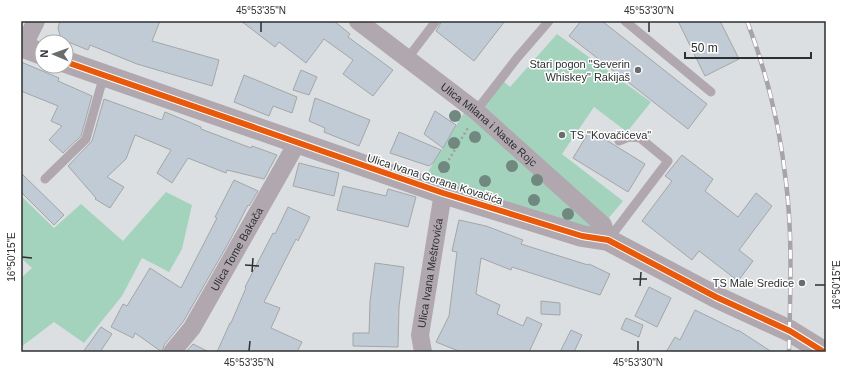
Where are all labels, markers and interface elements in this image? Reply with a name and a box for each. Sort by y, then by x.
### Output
text: 45°53'35"N [236,5,286,16]
text: 45°53'30"N [624,5,674,16]
north arrow [34,34,74,74]
scale bar [685,34,811,60]
text: 50 m [691,41,718,55]
text: N [38,49,50,58]
place label: Stari pogon "Severin Whiskey" Rakijaš [529,58,630,83]
marker: Stari pogon "Severin Whiskey" Rakijaš [633,65,643,75]
street label: Ulica Milana i Naste Rojc [438,80,540,169]
place label: TS "Kovačićeva" [570,129,651,141]
marker: TS "Kovačićeva" [557,130,567,140]
street label: Ulica Ivana Gorana Kovačića [366,151,505,207]
street label: Ulica Tome Bakača [208,204,266,293]
street label: Ulica Ivana Meštrovića [415,217,445,329]
text: 16°50'15"E [6,232,17,282]
text: 16°50'15"E [831,260,842,310]
place label: TS Male Sredice [713,277,794,289]
marker: TS Male Sredice [797,278,807,288]
text: 45°53'35"N [224,357,274,368]
text: 45°53'30"N [613,357,663,368]

